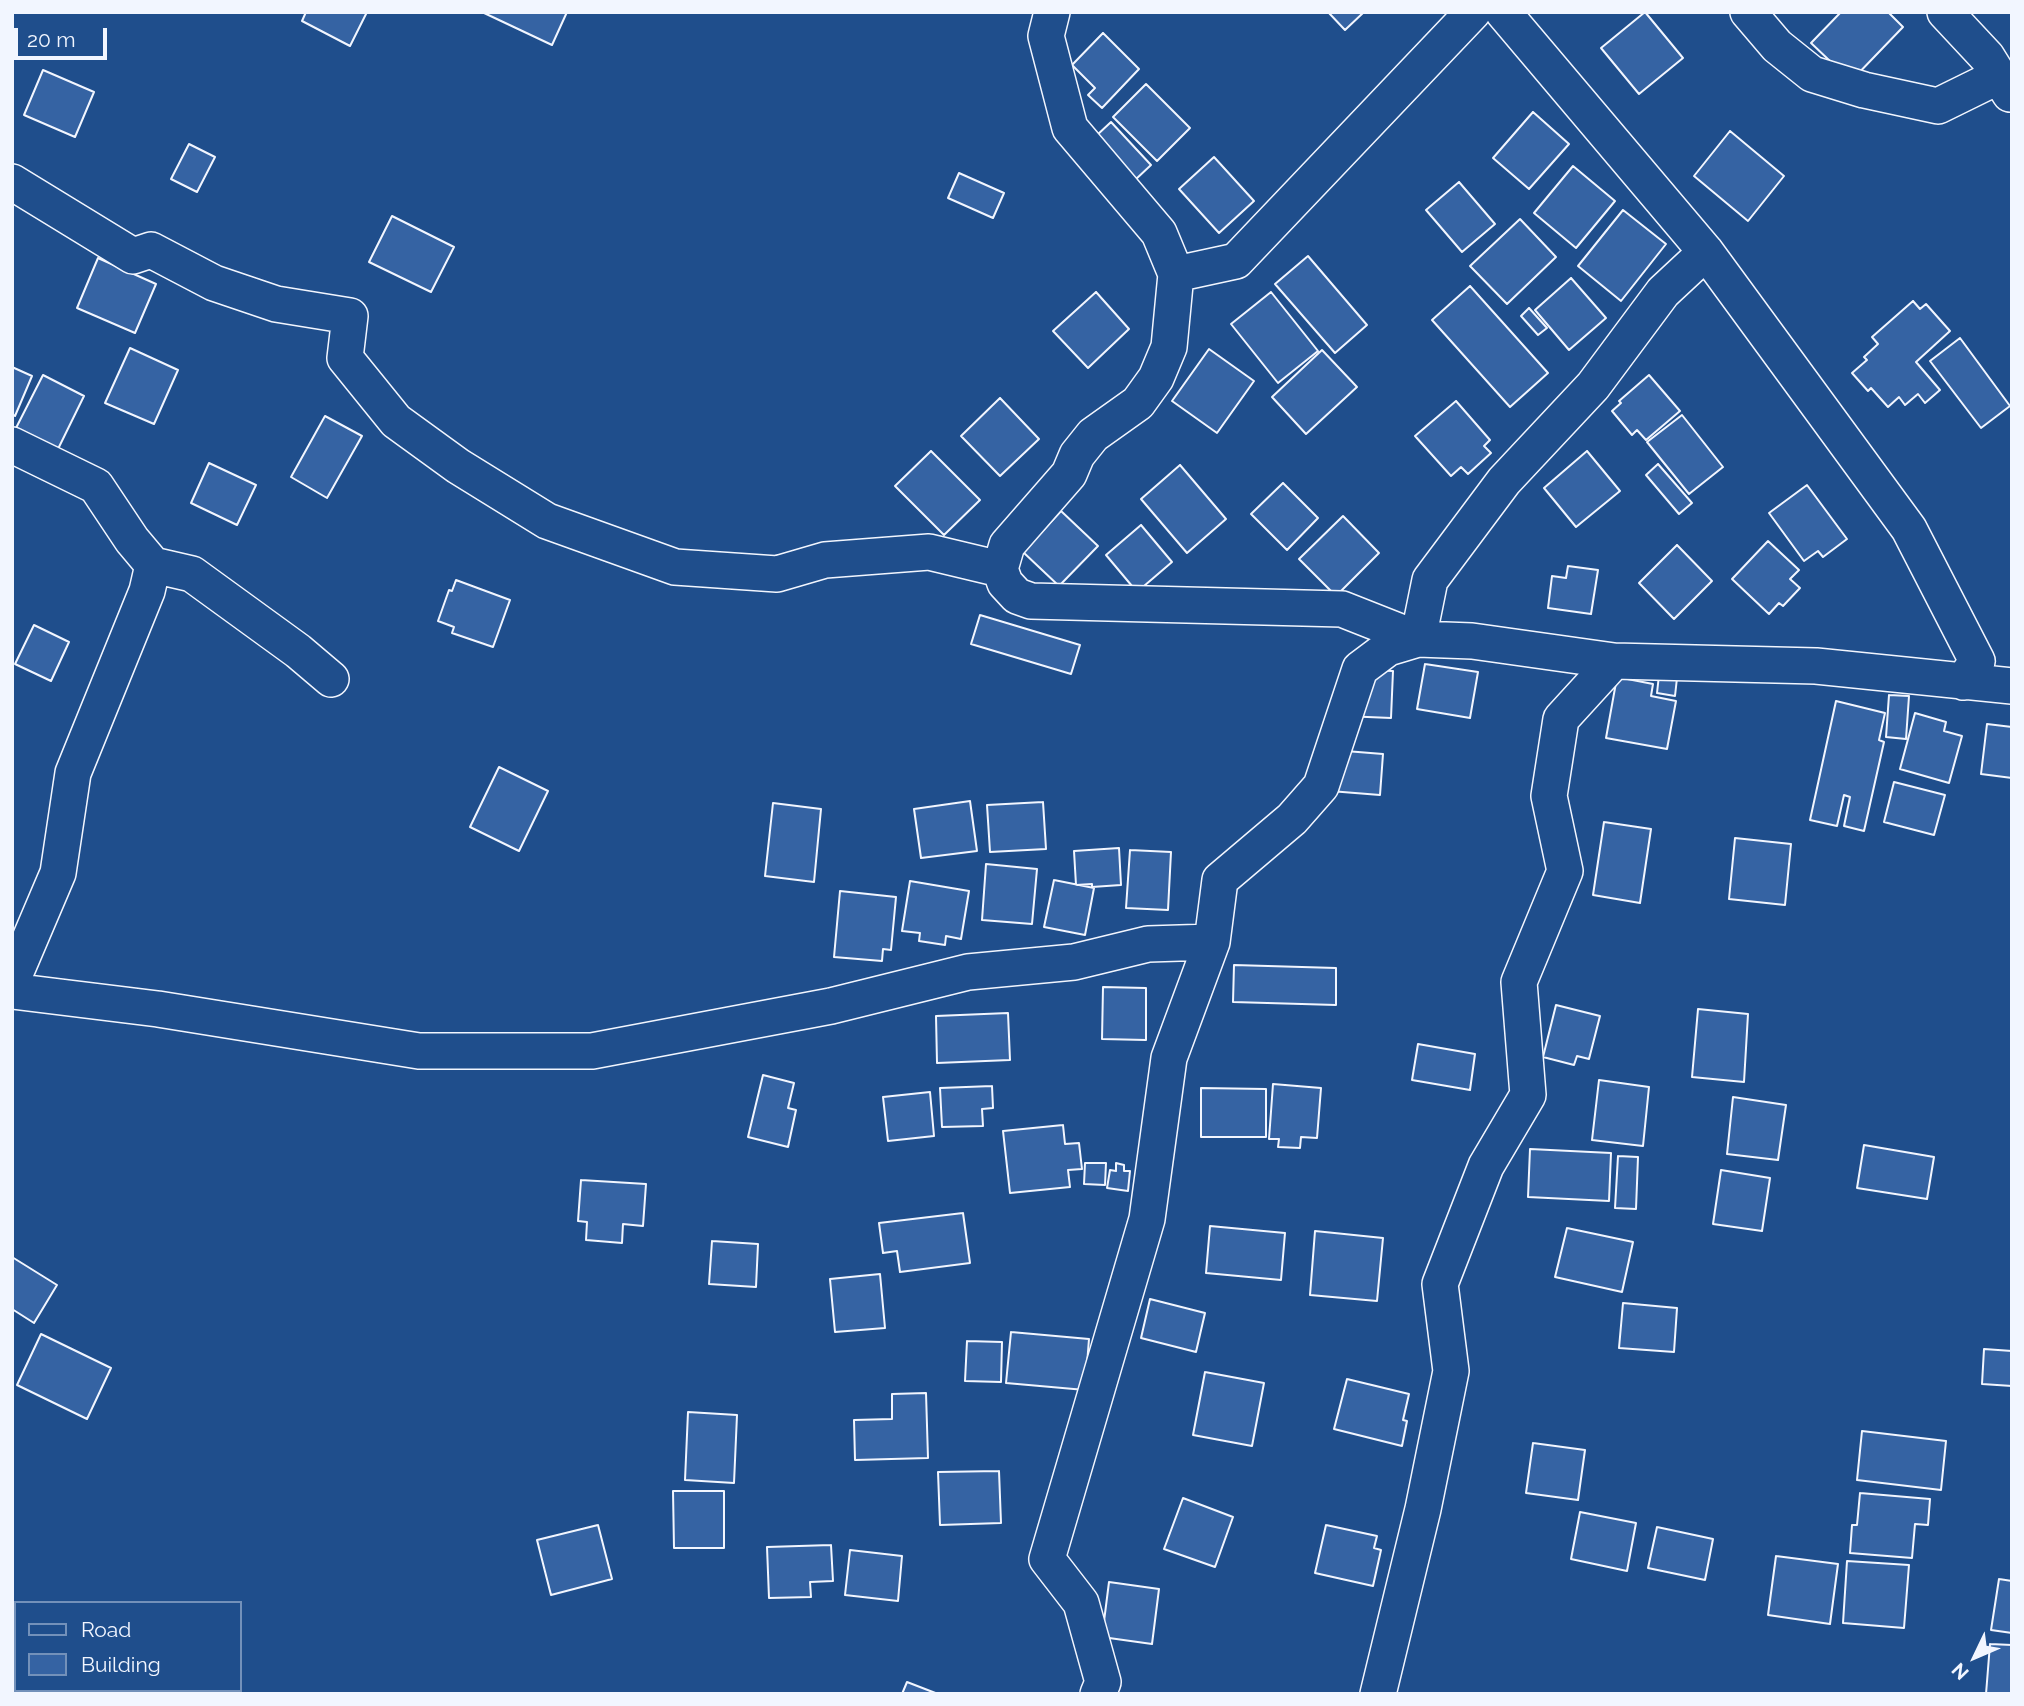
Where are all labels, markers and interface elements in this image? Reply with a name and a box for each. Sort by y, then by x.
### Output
scale bar [18,14,110,58]
text: 20 m [27,27,75,52]
legend [14,1601,242,1692]
text: Road [81,1617,131,1642]
north arrow [1940,1622,2010,1692]
text: Building [81,1652,161,1677]
text: N [1947,1659,1973,1684]

